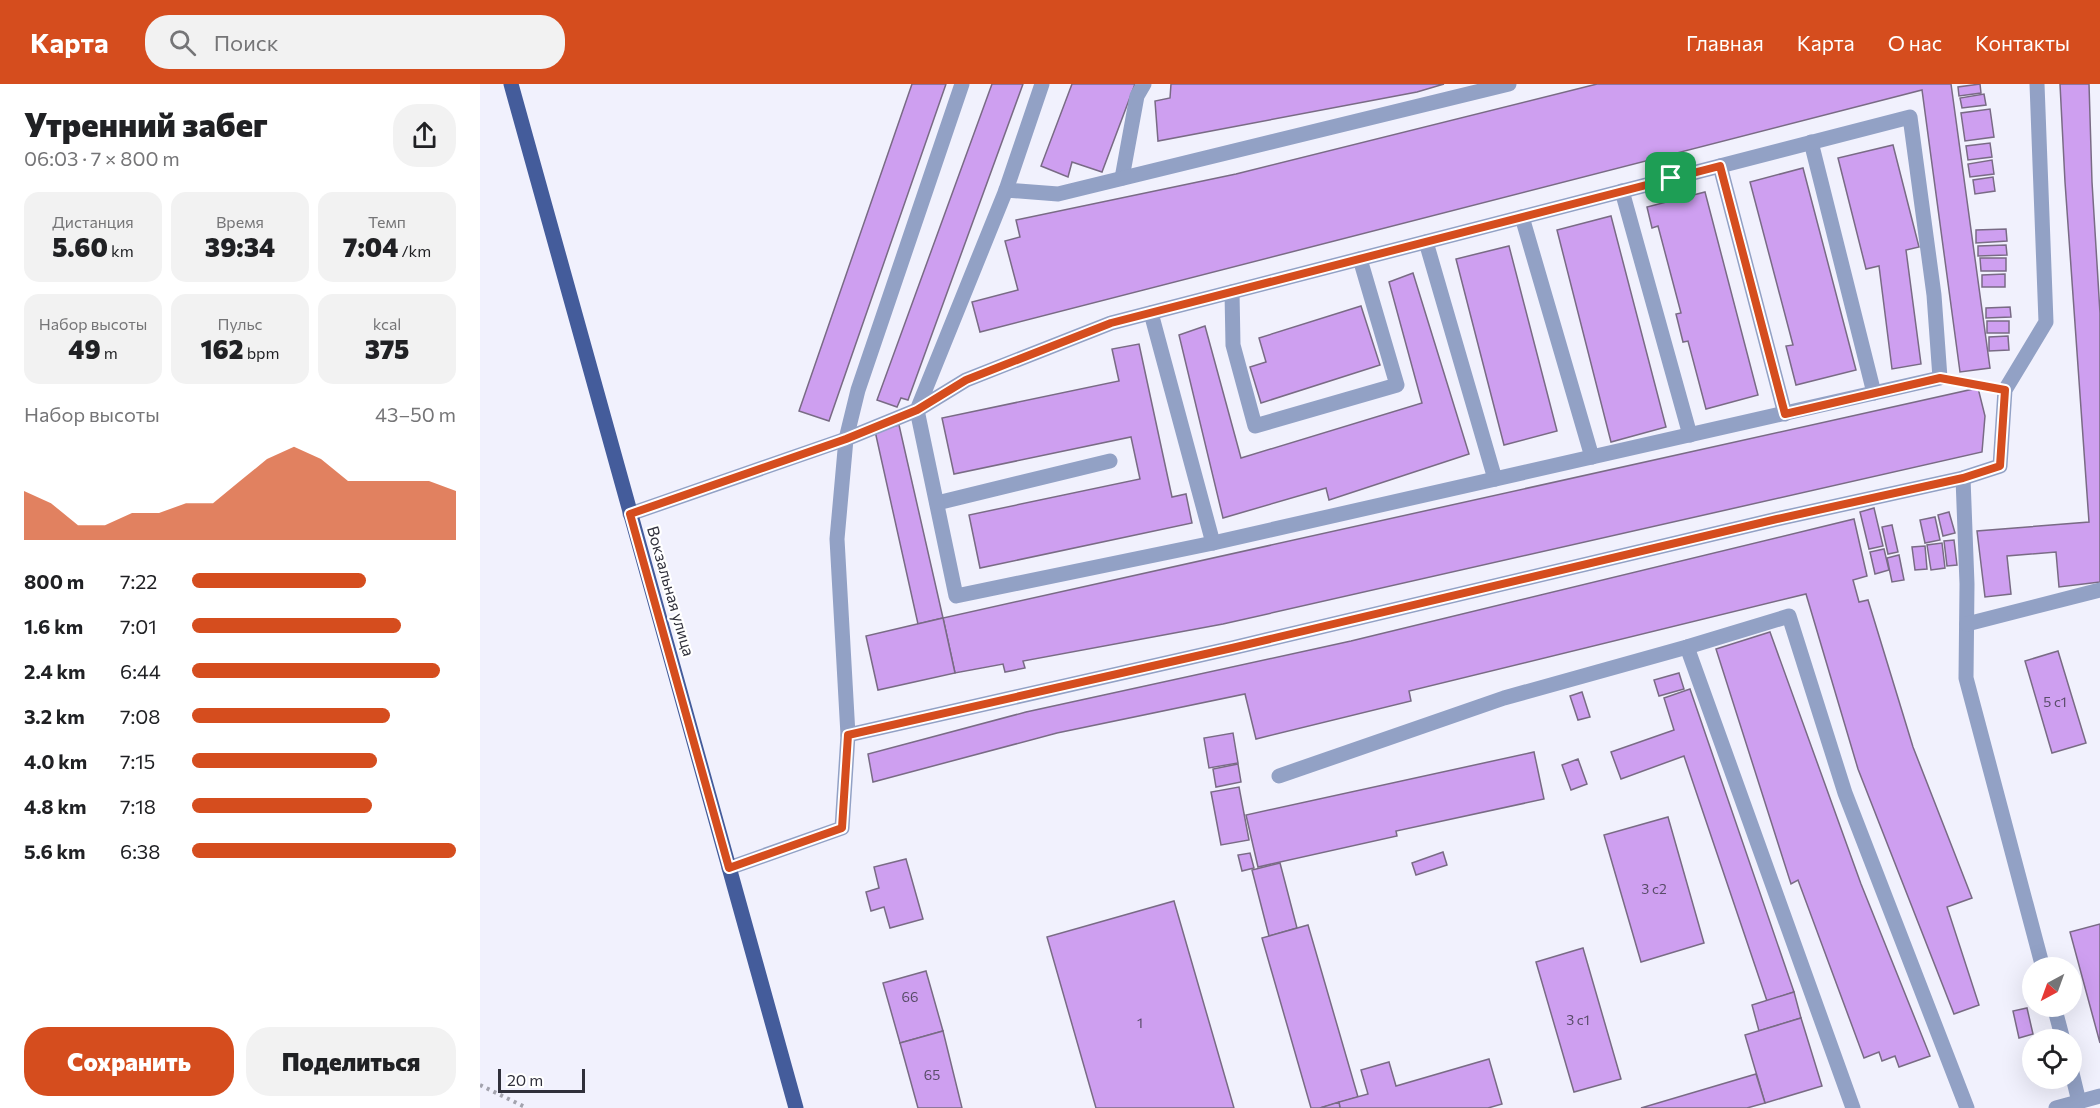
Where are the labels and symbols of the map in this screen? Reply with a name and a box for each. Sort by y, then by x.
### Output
pin [1645,152,1696,203]
street label: Вокзальная улица [644,524,699,658]
house number: 5 с1 [2043,693,2067,710]
house number: 3 с2 [1641,880,1667,897]
north arrow [2022,957,2082,1017]
house number: 66 [902,988,919,1005]
house number: 3 с1 [1566,1011,1590,1028]
house number: 1 [1137,1014,1143,1031]
scale bar [498,1066,585,1094]
house number: 65 [924,1066,940,1083]

